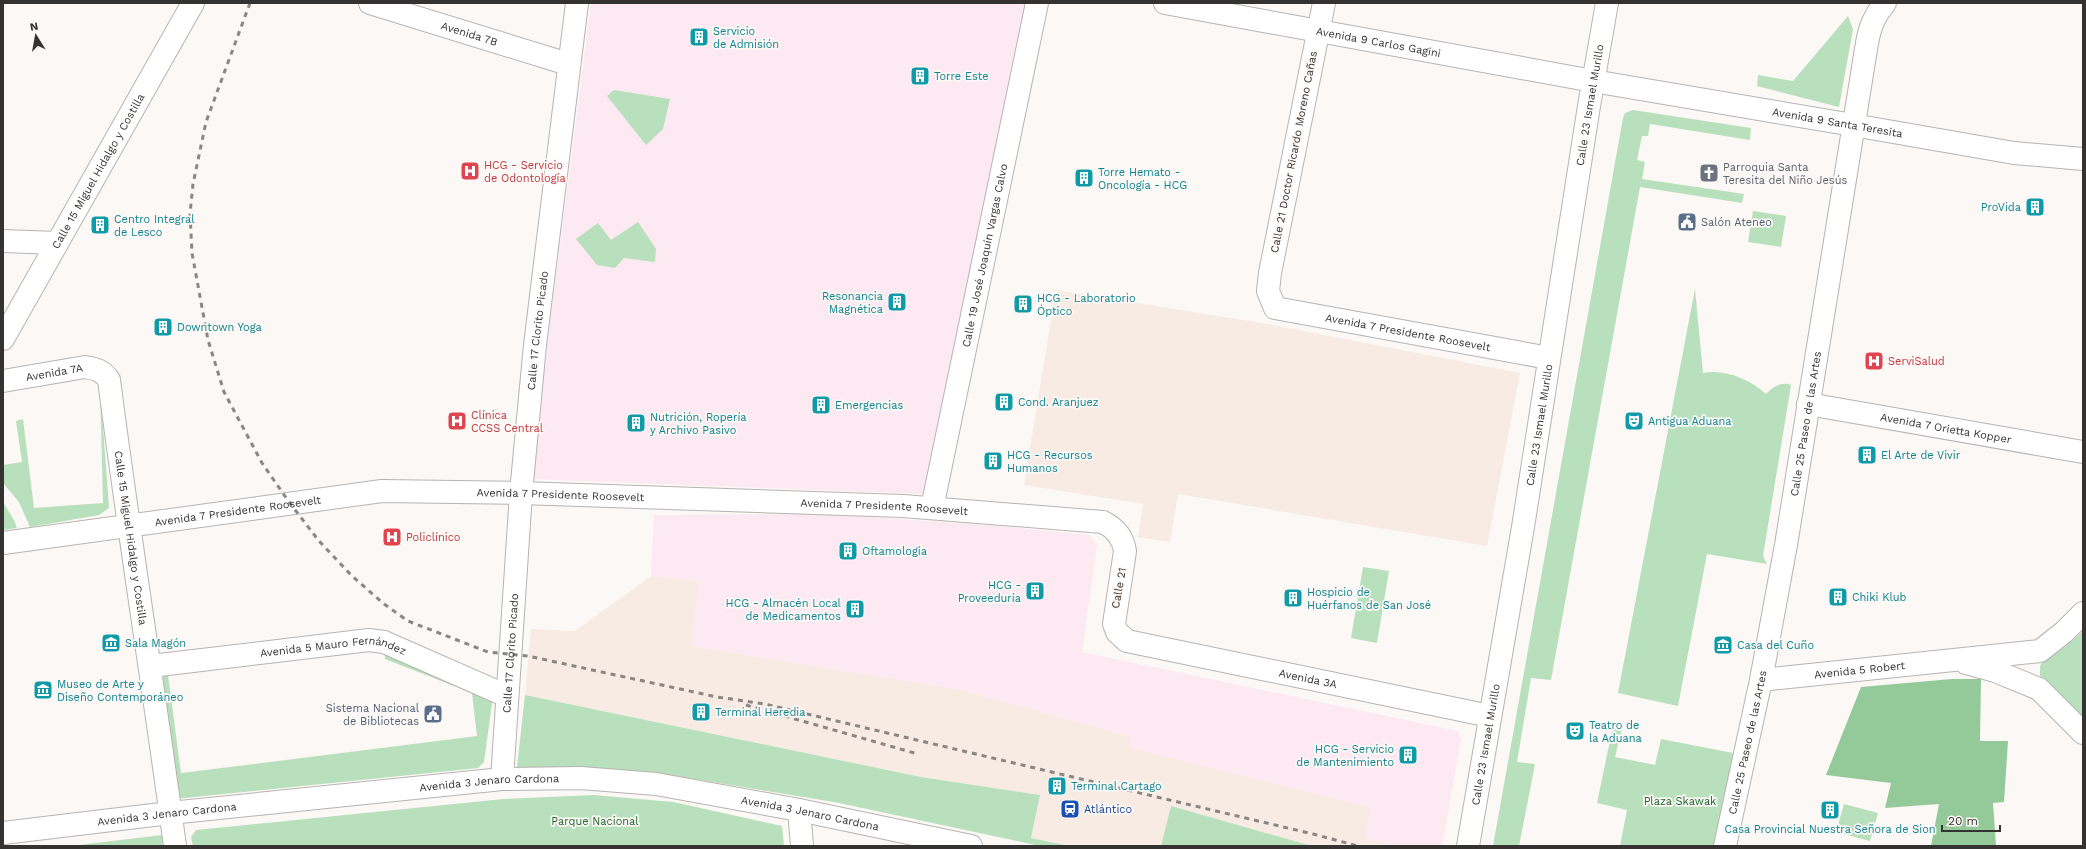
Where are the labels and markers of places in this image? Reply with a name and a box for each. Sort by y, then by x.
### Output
place label: Servicio de Admisión [713,25,779,51]
building icon: Servicio de Admisión [688,26,710,48]
building icon: Torre Este [909,65,931,87]
place label: Torre Este [934,70,989,83]
place label: HCG - Servicio de Odontología [484,159,566,185]
hospital icon: HCG - Servicio de Odontología [459,160,481,182]
place label: Parroquia Santa Teresita del Niño Jesús [1723,161,1847,187]
church icon: Parroquia Santa Teresita del Niño Jesús [1698,162,1720,184]
place label: Torre Hemato - Oncología - HCG [1098,166,1187,192]
building icon: Torre Hemato - Oncología - HCG [1073,167,1095,189]
building icon: ProVida [2024,196,2046,218]
place label: ProVida [1981,201,2021,214]
public building icon: Salón Ateneo [1676,211,1698,233]
place label: Centro Integral de Lesco [114,213,195,239]
building icon: Centro Integral de Lesco [89,214,111,236]
place label: Salón Ateneo [1701,216,1772,229]
place label: Resonancia Magnética [822,290,883,316]
building icon: Resonancia Magnética [886,291,908,313]
place label: HCG - Laboratorio Óptico [1037,292,1136,318]
building icon: HCG - Laboratorio Óptico [1012,293,1034,315]
building icon: Downtown Yoga [152,316,174,338]
place label: Downtown Yoga [177,321,262,334]
hospital icon: ServiSalud [1863,350,1885,372]
place label: ServiSalud [1888,355,1945,368]
building icon: Cond. Aranjuez [993,391,1015,413]
building icon: Emergencias [810,394,832,416]
place label: Cond. Aranjuez [1018,396,1099,409]
place label: Emergencias [835,399,903,412]
place label: Clínica CCSS Central [471,409,544,435]
hospital icon: Clínica CCSS Central [446,410,468,432]
theatre icon: Antigua Aduana [1623,410,1645,432]
place label: Nutrición, Ropería y Archivo Pasivo [650,411,747,437]
building icon: Nutrición, Ropería y Archivo Pasivo [625,412,647,434]
place label: Antigua Aduana [1648,415,1732,428]
building icon: El Arte de Vivir [1856,444,1878,466]
place label: HCG - Recursos Humanos [1007,449,1093,475]
place label: El Arte de Vivir [1881,449,1961,462]
building icon: HCG - Recursos Humanos [982,450,1004,472]
hospital icon: Policlínico [381,526,403,548]
place label: Policlínico [406,531,460,544]
building icon: Oftamología [837,540,859,562]
place label: Oftamología [862,545,927,558]
place label: HCG - Proveeduría [958,579,1021,605]
building icon: HCG - Proveeduría [1024,580,1046,602]
place label: Hospicio de Huérfanos de San José [1307,586,1431,612]
building icon: Chiki Klub [1827,586,1849,608]
building icon: Hospicio de Huérfanos de San José [1282,587,1304,609]
place label: Chiki Klub [1852,591,1907,604]
place label: HCG - Almacén Local de Medicamentos [726,597,842,623]
building icon: HCG - Almacén Local de Medicamentos [844,598,866,620]
museum icon: Sala Magón [100,632,122,654]
museum icon: Casa del Cuño [1712,634,1734,656]
place label: Sala Magón [125,637,186,650]
place label: Casa del Cuño [1737,639,1814,652]
place label: Museo de Arte y Diseño Contemporáneo [57,678,183,704]
museum icon: Museo de Arte y Diseño Contemporáneo [32,679,54,701]
building icon: Terminal Heredia [690,701,712,723]
place label: Sistema Nacional de Bibliotecas [326,702,420,728]
public building icon: Sistema Nacional de Bibliotecas [422,703,444,725]
place label: Terminal Heredia [715,706,806,719]
place label: Teatro de la Aduana [1589,719,1642,745]
theatre icon: Teatro de la Aduana [1564,720,1586,742]
place label: HCG - Servicio de Mantenimiento [1296,743,1394,769]
building icon: HCG - Servicio de Mantenimiento [1397,744,1419,766]
building icon: Terminal Cartago [1046,775,1068,797]
place label: Terminal Cartago [1071,780,1162,793]
station icon: Atlántico [1059,798,1081,820]
building icon: Casa Provincial Nuestra Señora de Sion [1819,799,1841,821]
place label: Atlántico [1084,803,1132,816]
place label: Casa Provincial Nuestra Señora de Sion [1724,823,1936,836]

